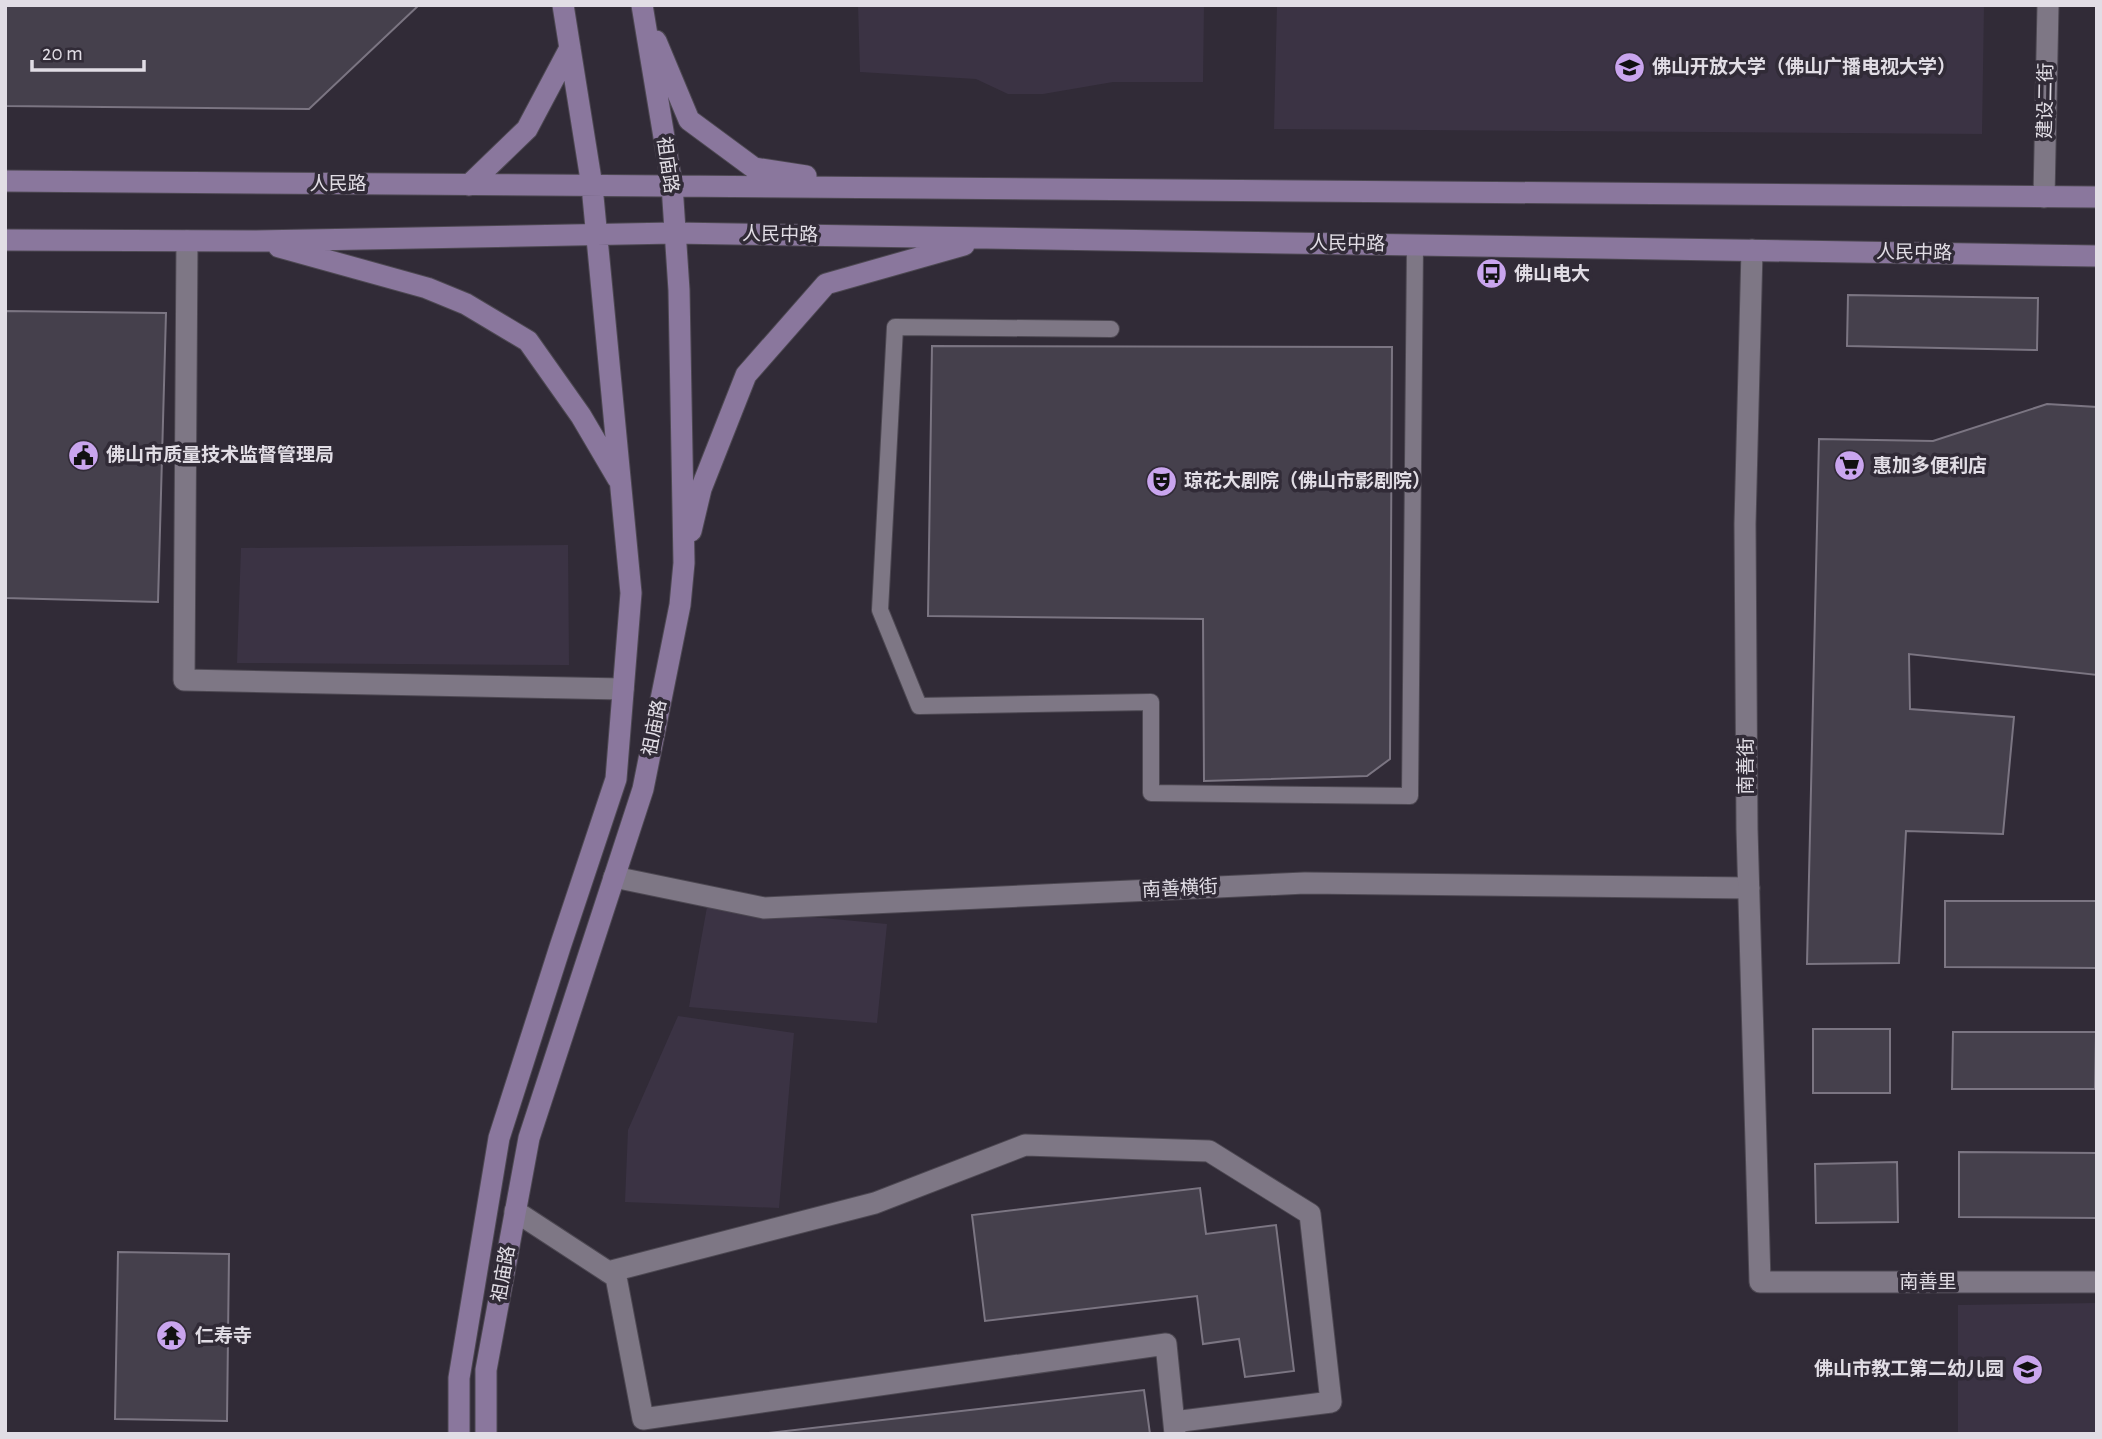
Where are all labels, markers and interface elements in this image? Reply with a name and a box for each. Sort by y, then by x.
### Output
scale bar [32,28,144,72]
text: 20 m [42,43,83,64]
school or university icon: 佛山开放大学（佛山广播电视大学） [1612,50,1646,84]
place label: 佛山开放大学（佛山广播电视大学） [1652,56,1956,77]
street label: 建设二街 [2035,63,2056,139]
street label: 祖庙路 [654,135,682,195]
street label: 人民路 [309,174,367,194]
street label: 人民中路 [742,224,818,245]
street label: 人民中路 [1309,233,1385,254]
street label: 人民中路 [1876,242,1952,263]
bus stop icon: 佛山电大 [1474,257,1508,291]
place label: 佛山电大 [1514,263,1590,284]
public building icon: 佛山市质量技术监督管理局 [66,438,100,472]
place label: 佛山市质量技术监督管理局 [106,444,334,465]
supermarket icon: 惠加多便利店 [1833,449,1867,483]
place label: 惠加多便利店 [1873,455,1987,476]
theatre icon: 琼花大剧院（佛山市影剧院） [1144,464,1178,498]
place label: 琼花大剧院（佛山市影剧院） [1184,470,1431,491]
street label: 祖庙路 [638,698,670,758]
street label: 南善街 [1735,737,1756,795]
street label: 南善横街 [1141,876,1218,900]
street label: 祖庙路 [488,1244,518,1304]
street label: 南善里 [1899,1271,1957,1292]
temple icon: 仁寿寺 [155,1319,189,1353]
place label: 仁寿寺 [195,1325,252,1346]
school or university icon: 佛山市教工第二幼儿园 [2010,1352,2044,1386]
place label: 佛山市教工第二幼儿园 [1814,1358,2004,1379]

